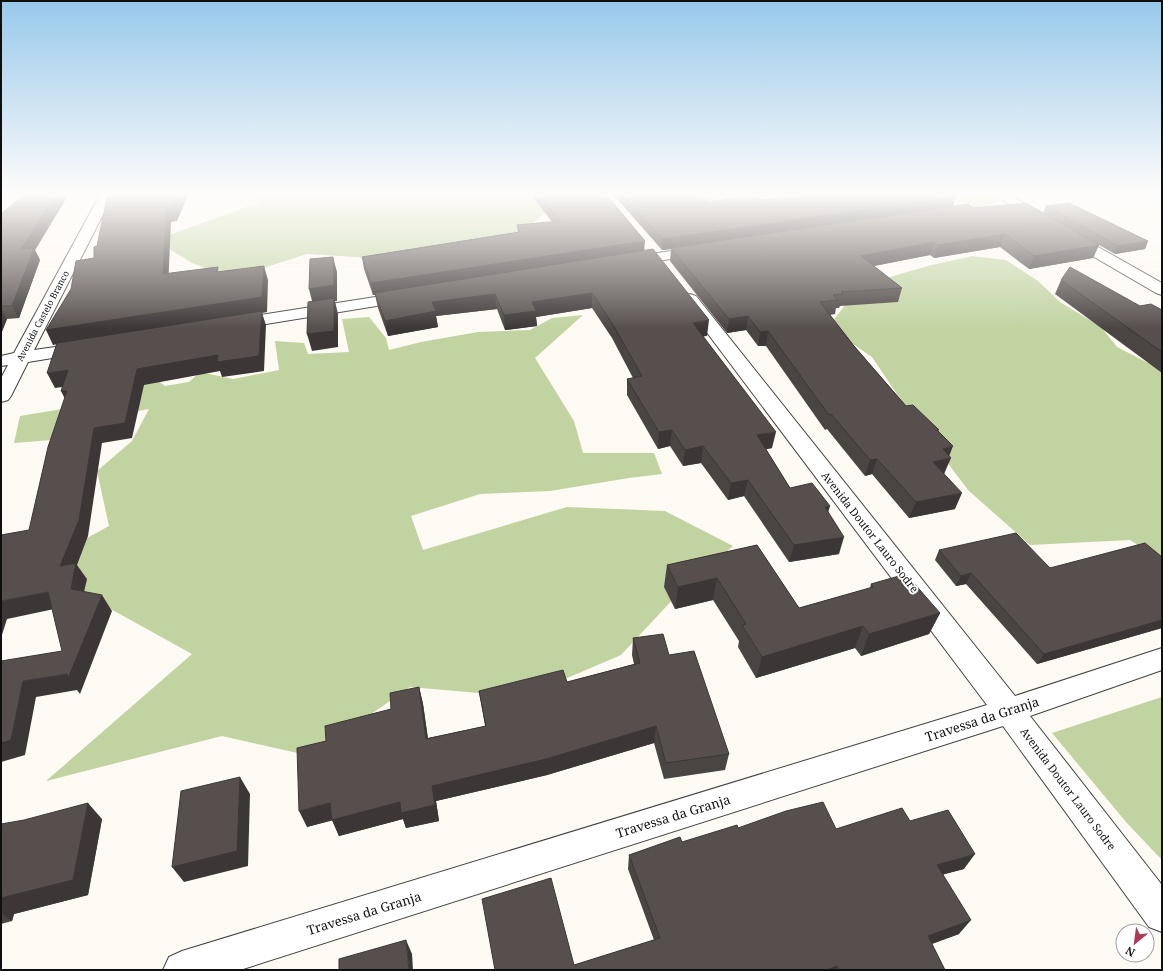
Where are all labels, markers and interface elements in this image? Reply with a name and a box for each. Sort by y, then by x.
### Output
street label: Avenida Castelo Branco [13,268,72,363]
street label: Avenida Doutor Lauro Sodre [818,468,923,595]
street label: Travessa da Granja [923,692,1041,746]
street label: Avenida Doutor Lauro Sodre [1017,724,1120,853]
street label: Travessa da Granja [614,790,732,842]
street label: Travessa da Granja [305,887,423,939]
north arrow [1115,923,1155,963]
text: N [1122,943,1137,961]

